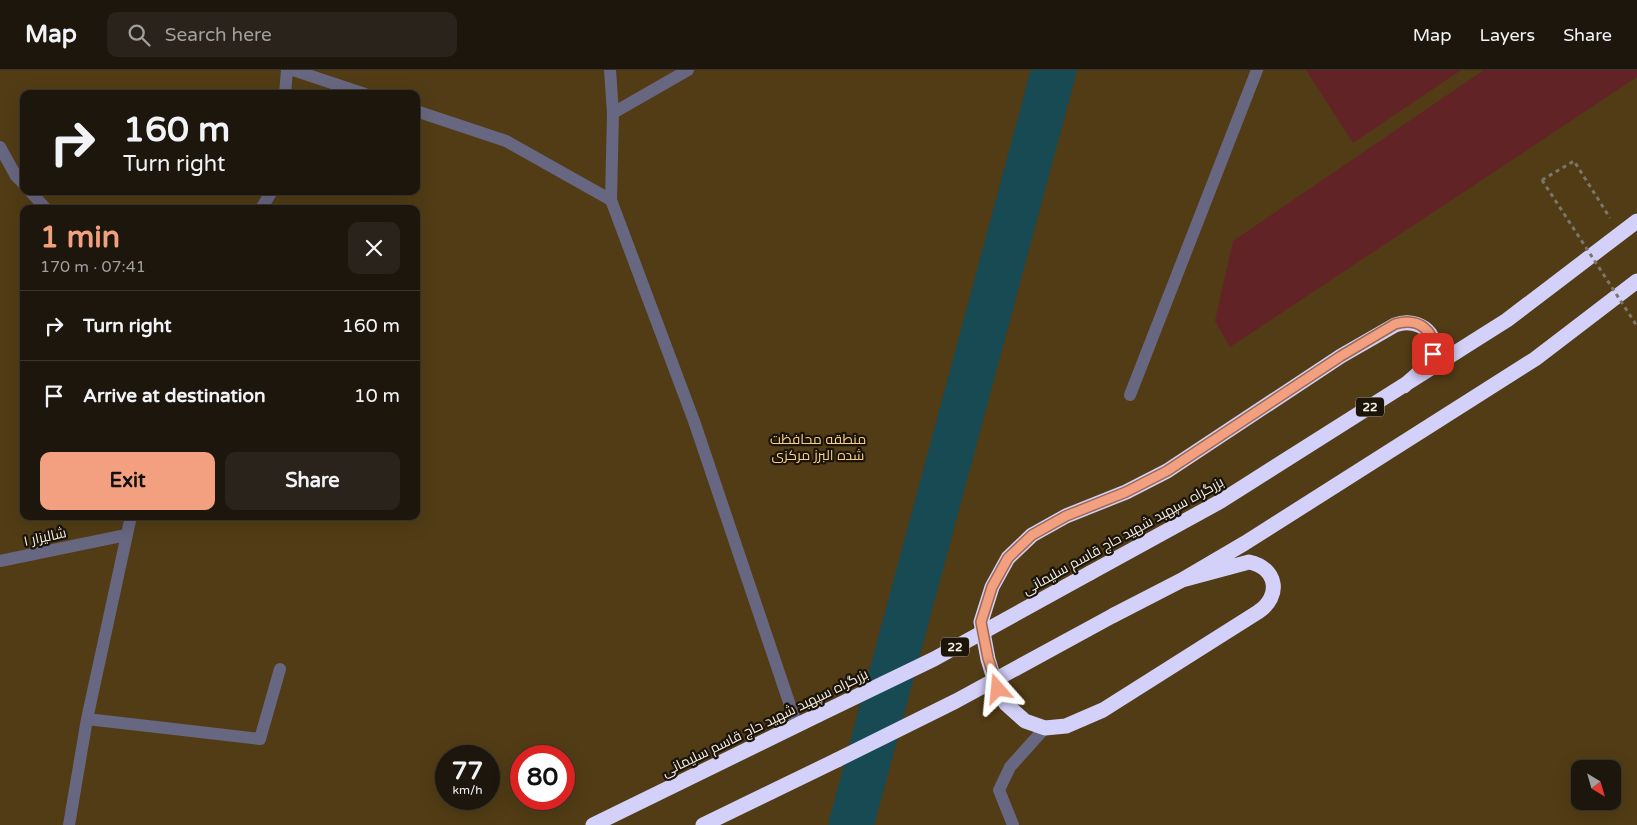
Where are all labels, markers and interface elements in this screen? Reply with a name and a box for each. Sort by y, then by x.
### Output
search box [107,12,457,57]
text: Map [25,20,77,49]
icon: search [125,21,153,49]
text: Search here [165,24,272,46]
text: Map [1413,24,1452,46]
text: Layers [1480,24,1535,46]
text: Share [1563,24,1612,46]
text: 160 m [123,109,230,151]
icon: right [40,110,105,175]
text: Turn right [123,151,225,177]
text: 1 min [40,219,120,256]
button: close [348,222,400,274]
text: 170 m · 07:41 [40,257,146,277]
icon: right [40,312,68,340]
text: Turn right [83,315,171,337]
text: 160 m [342,315,400,337]
pin [1412,333,1454,375]
icon: arrive [1419,340,1447,368]
icon: arrive [40,382,68,410]
text: Arrive at destination [83,385,266,407]
text: 10 m [354,385,400,407]
road number: 22 [1356,398,1384,417]
park label: منطقه محافظت شده البرز مرکزی [770,431,866,464]
button: Exit [40,452,215,510]
button: Share [225,452,400,510]
street label: بزرگراه سپهبد شهید حاج قاسم سلیمانی [1019,473,1227,599]
street label: شالیزار ۱ [22,524,68,550]
road number: 22 [941,638,969,656]
position arrow [971,662,1023,714]
street label: بزرگراه سپهبد شهید حاج قاسم سلیمانی [659,665,871,781]
speed limit sign: 80 [510,745,575,810]
text: 77 [452,756,483,786]
north arrow [1571,760,1621,810]
map controls [1571,760,1621,810]
text: km/h [452,783,483,797]

